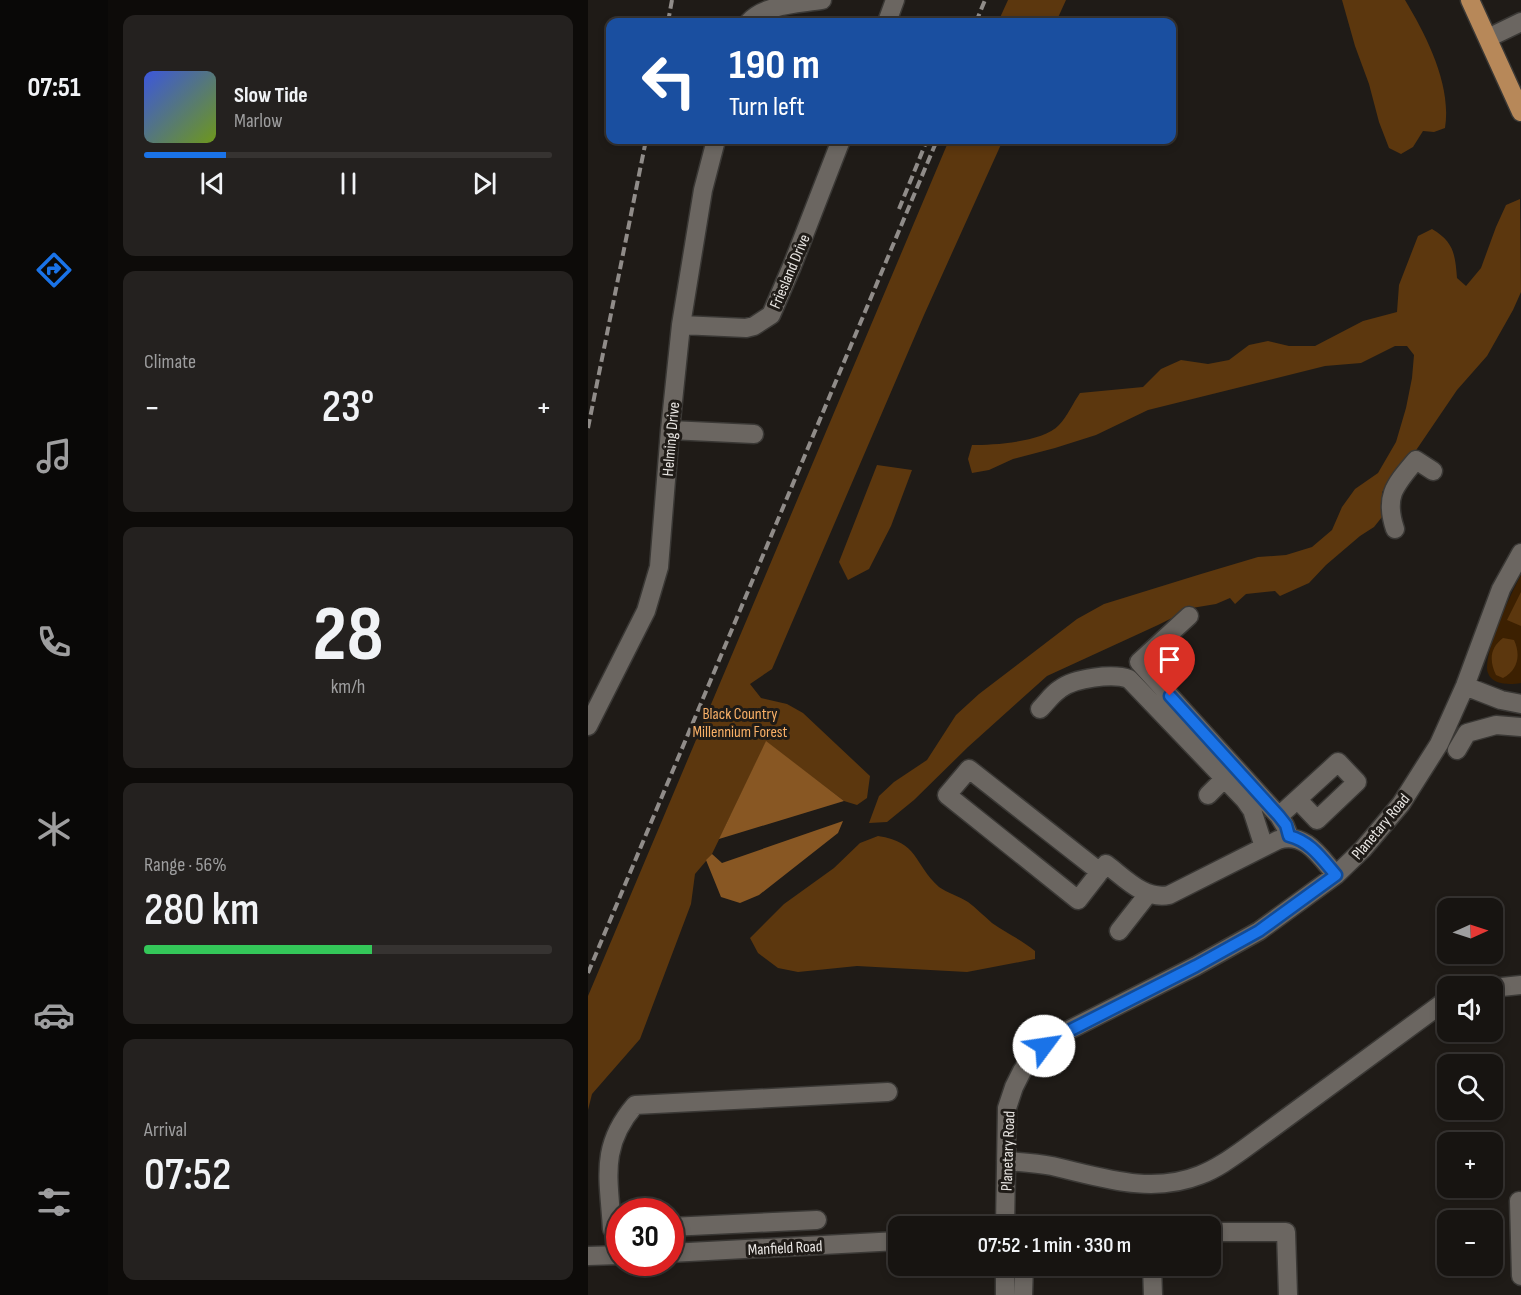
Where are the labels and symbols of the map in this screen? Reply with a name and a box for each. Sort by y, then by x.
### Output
street label: Friesland Drive [766,232,815,312]
street label: Helming Drive [659,401,684,477]
pin [1144,634,1195,696]
park label: Black Country Millennium Forest [693,705,788,742]
street label: Planetary Road [1348,790,1414,864]
north arrow [1437,898,1503,964]
position arrow [1012,1014,1076,1078]
street label: Planetary Road [998,1111,1019,1191]
speed limit sign: 30 [606,1198,684,1276]
street label: Manfield Road [747,1237,823,1260]

